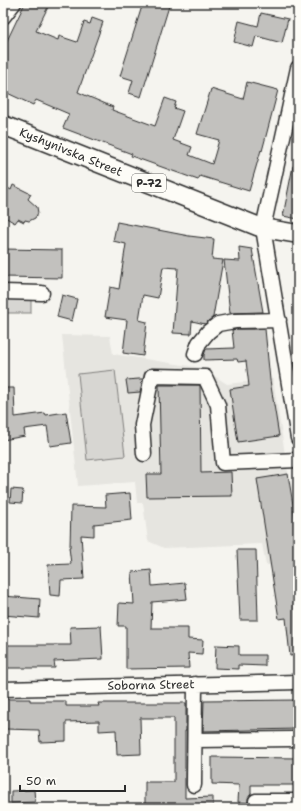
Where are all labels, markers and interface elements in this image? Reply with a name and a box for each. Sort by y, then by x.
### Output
street label: Kyshynivska Street [17,124,125,180]
road number: Р-72 [132,174,166,192]
street label: Soborna Street [107,676,195,694]
scale bar [20,767,125,793]
text: 50 m [26,773,56,789]

